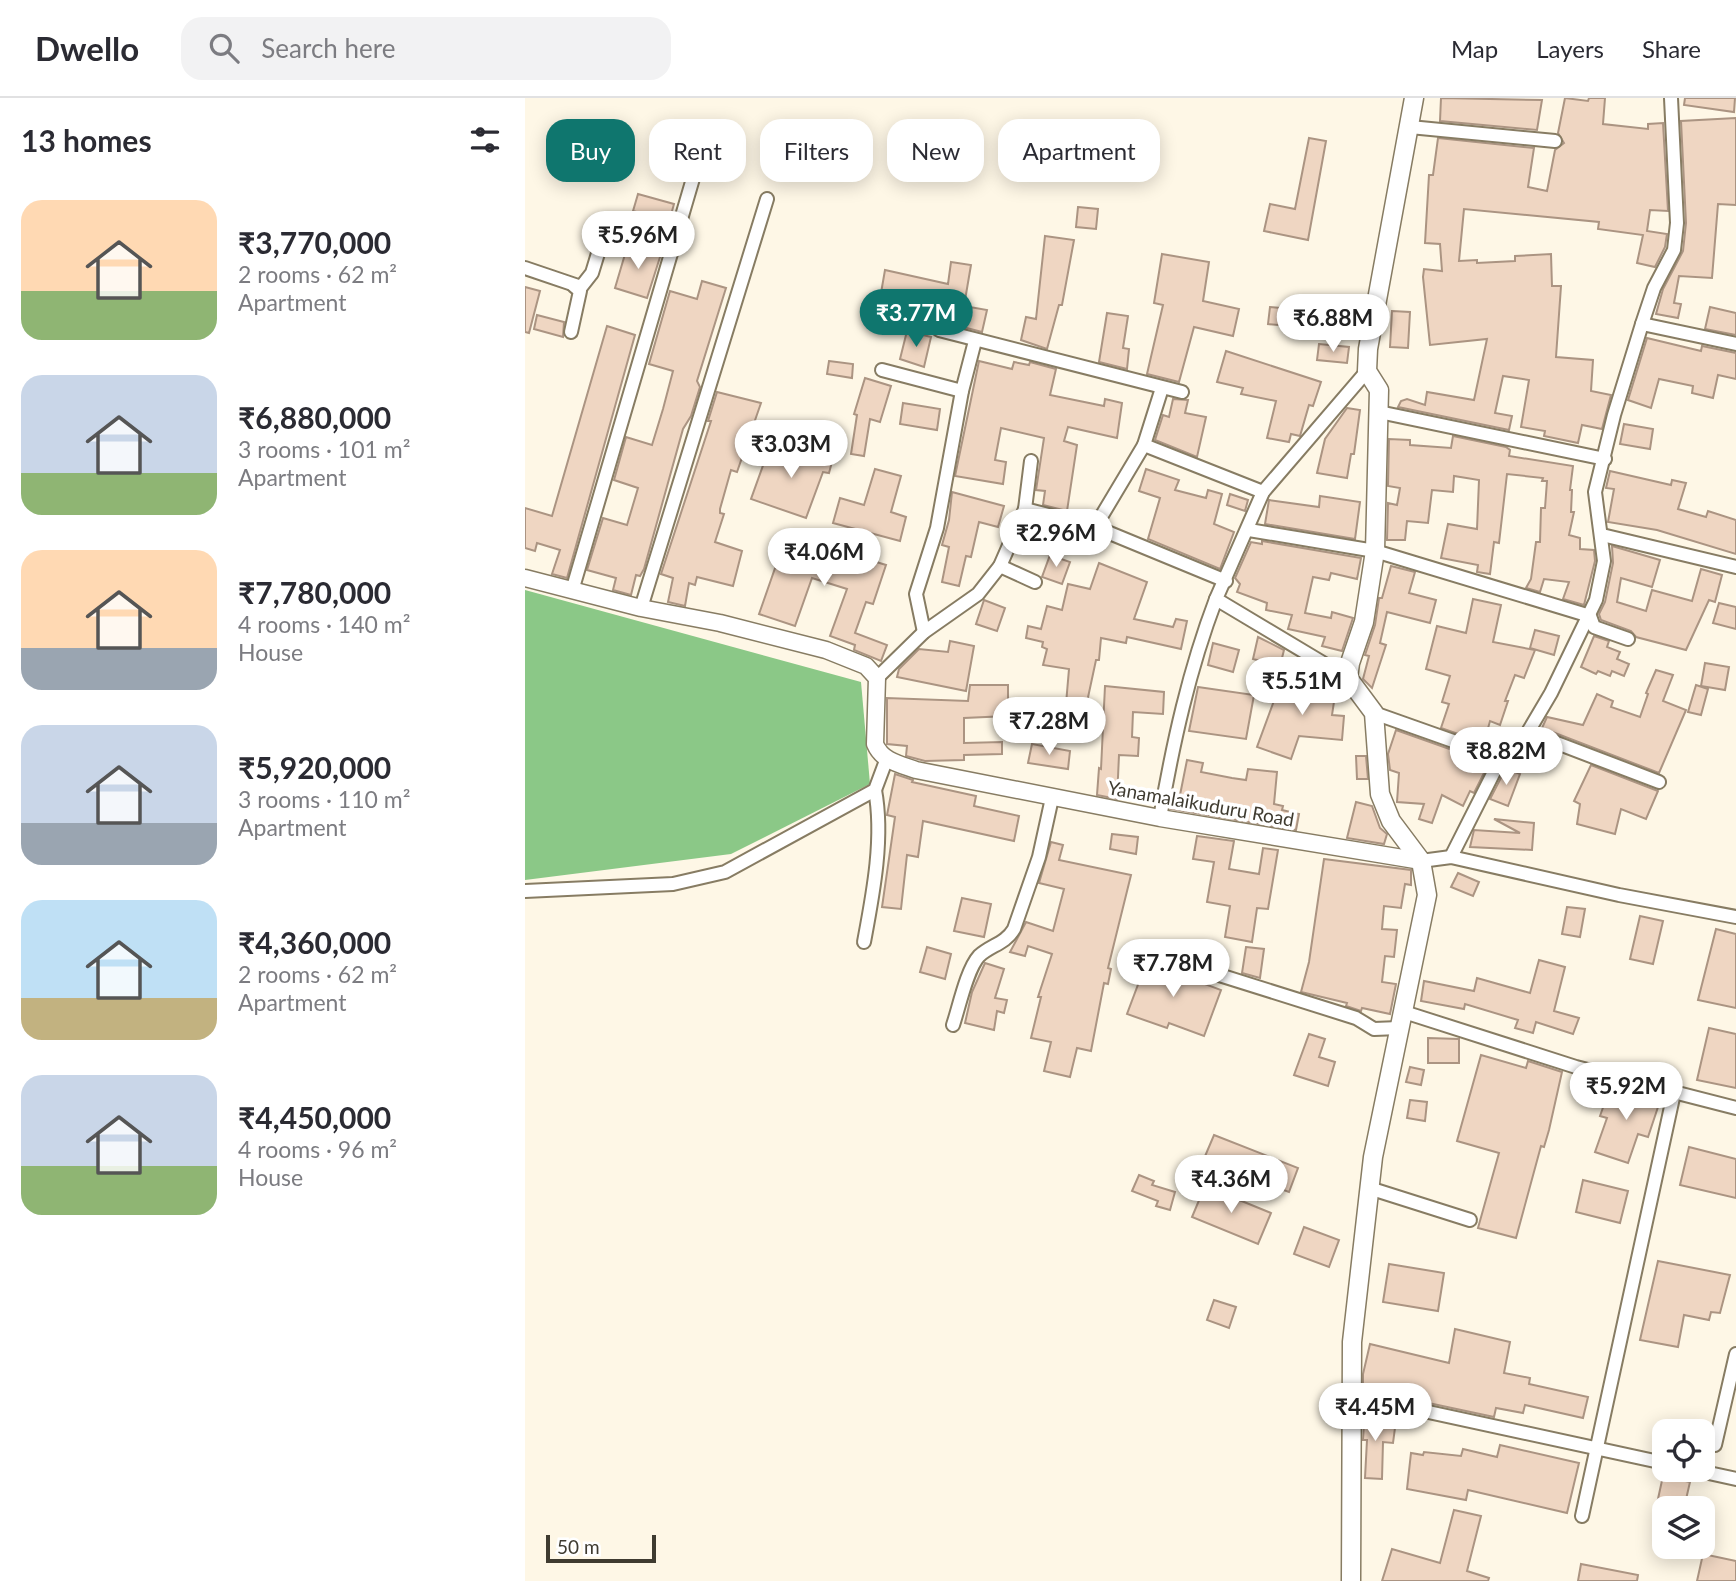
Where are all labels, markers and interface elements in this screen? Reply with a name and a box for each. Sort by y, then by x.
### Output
search box [181,17,671,80]
text: Dwello [35,28,139,68]
icon: search [205,29,243,67]
text: Search here [261,32,395,64]
text: Map [1451,34,1498,63]
text: Layers [1536,34,1604,63]
text: Share [1642,34,1701,63]
chip: Buy [546,119,635,182]
chip: Rent [649,119,746,182]
chip: Filters [760,119,873,182]
chip: New [887,119,984,182]
chip: Apartment [998,119,1160,182]
icon: filters [466,121,504,159]
text: 13 homes [21,122,152,158]
pin: ₹5.96M [581,212,695,271]
text: ₹5.96M [598,220,678,248]
text: ₹3,770,000 [238,224,391,260]
icon: home [77,228,161,312]
text: 2 rooms · 62 m² [238,260,397,288]
text: Apartment [238,288,346,316]
pin: ₹3.77M [859,289,973,349]
pin: ₹6.88M [1276,294,1390,354]
text: ₹3.77M [876,298,956,326]
text: ₹6.88M [1293,303,1373,331]
text: ₹6,880,000 [238,399,391,435]
icon: home [77,403,161,487]
pin: ₹3.03M [734,420,848,480]
text: ₹3.03M [751,429,831,457]
text: 3 rooms · 101 m² [238,435,410,463]
text: Apartment [238,463,346,491]
pin: ₹2.96M [999,510,1113,569]
text: ₹2.96M [1016,518,1096,546]
pin: ₹4.06M [767,528,881,588]
text: ₹4.06M [784,537,864,565]
text: ₹7,780,000 [238,574,391,610]
icon: home [77,578,161,662]
text: 4 rooms · 140 m² [238,610,410,638]
text: House [238,638,303,666]
pin: ₹5.51M [1245,658,1359,717]
text: ₹5.51M [1262,666,1342,694]
pin: ₹7.28M [992,698,1106,757]
text: ₹7.28M [1009,706,1089,734]
pin: ₹8.82M [1449,728,1563,787]
text: ₹8.82M [1466,736,1546,764]
text: ₹5,920,000 [238,749,391,785]
icon: home [77,753,161,837]
street label: Yanamalaikuduru Road [1106,775,1296,831]
text: 3 rooms · 110 m² [238,785,410,813]
text: Apartment [238,813,346,841]
text: ₹4,360,000 [238,924,391,960]
icon: home [77,928,161,1012]
pin: ₹7.78M [1116,940,1230,999]
text: ₹7.78M [1133,948,1213,976]
text: 2 rooms · 62 m² [238,960,397,988]
text: Apartment [238,988,346,1016]
pin: ₹5.92M [1569,1062,1683,1122]
text: ₹5.92M [1586,1071,1666,1099]
text: ₹4,450,000 [238,1099,391,1135]
icon: home [77,1103,161,1187]
text: 4 rooms · 96 m² [238,1135,397,1163]
pin: ₹4.36M [1174,1156,1288,1215]
text: House [238,1163,303,1191]
text: ₹4.36M [1191,1164,1271,1192]
pin: ₹4.45M [1318,1384,1432,1443]
text: ₹4.45M [1335,1392,1415,1420]
map controls [1652,1419,1715,1559]
button: locate [1652,1419,1715,1482]
button: layers [1652,1496,1715,1559]
scale bar [546,1532,656,1564]
text: 50 m [557,1535,600,1558]

